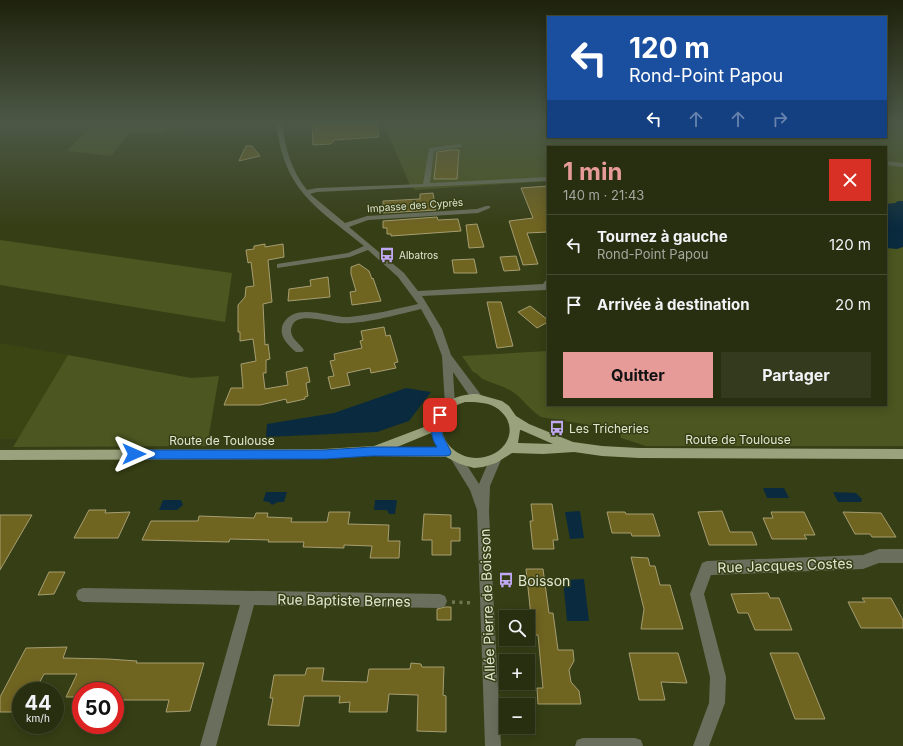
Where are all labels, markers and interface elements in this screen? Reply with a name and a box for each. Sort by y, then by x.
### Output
text: 120 m [629,31,710,65]
icon: left [563,32,615,84]
text: Rond-Point Papou [629,65,783,86]
icon: left [643,108,665,130]
icon: ahead [685,108,707,130]
icon: ahead [727,108,749,130]
icon: right [769,108,791,130]
text: 1 min [563,157,622,186]
button: close [829,159,871,201]
text: 140 m · 21:43 [563,187,644,203]
street label: Impasse des Cyprès [367,196,463,214]
text: Tournez à gauche [597,227,728,246]
icon: left [563,234,585,256]
text: 120 m [829,235,871,254]
bus stop icon: Albatros [378,246,396,264]
text: Rond-Point Papou [597,246,708,262]
place label: Albatros [399,249,438,261]
icon: arrive [563,294,585,316]
text: Arrivée à destination [597,295,750,314]
text: 20 m [835,295,871,314]
button: Quitter [563,352,713,398]
button: Partager [721,352,871,398]
pin [423,398,457,432]
icon: arrive [429,404,451,426]
bus stop icon: Les Tricheries [548,419,566,437]
place label: Les Tricheries [569,421,649,436]
street label: Route de Toulouse [685,432,791,447]
position arrow [113,433,155,475]
street label: Route de Toulouse [169,433,275,448]
street label: Allée Pierre de Boisson [476,528,498,682]
street label: Rue Jacques Costes [717,554,853,576]
bus stop icon: Boisson [497,571,515,589]
place label: Boisson [518,572,570,589]
street label: Rue Baptiste Bernes [277,590,411,610]
map controls [499,610,535,734]
button: search [499,610,535,646]
button: + [499,654,535,690]
speed limit sign: 50 [72,682,124,734]
text: 44 [24,691,52,715]
button: − [499,698,535,734]
text: km/h [26,712,50,724]

